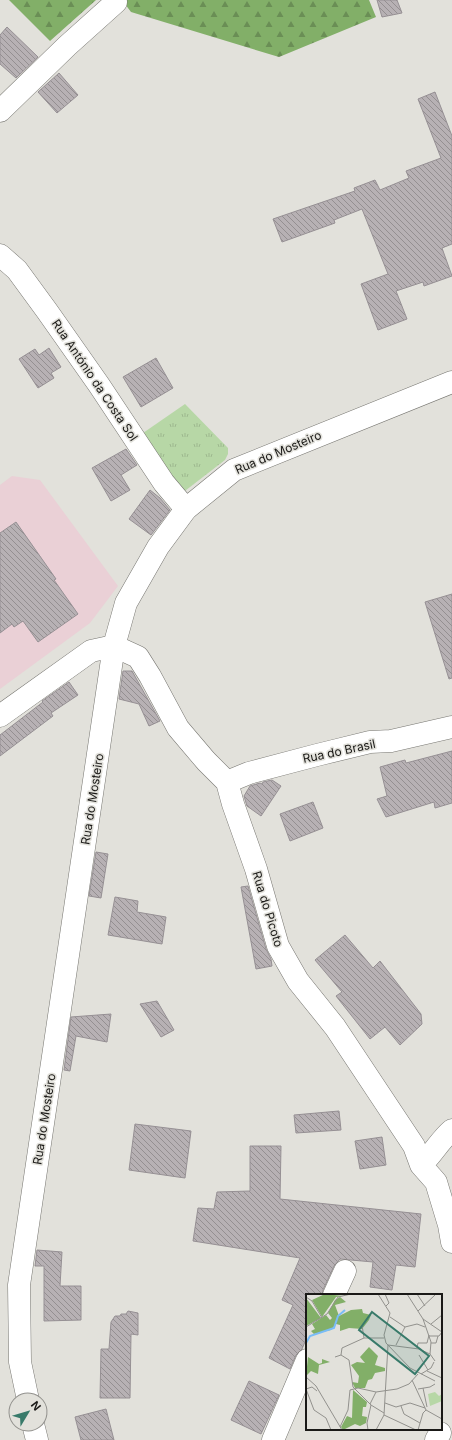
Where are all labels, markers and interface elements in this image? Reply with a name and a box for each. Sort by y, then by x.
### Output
street label: Rua António da Costa Sol [49,316,141,444]
street label: Rua do Mosteiro [233,427,323,477]
street label: Rua do Brasil [301,736,377,766]
street label: Rua do Mosteiro [77,752,107,846]
street label: Rua do Picoto [249,869,287,949]
street label: Rua do Mosteiro [29,1072,59,1166]
inset map [306,1294,442,1430]
north arrow [8,1392,48,1432]
text: N [28,1398,44,1413]

